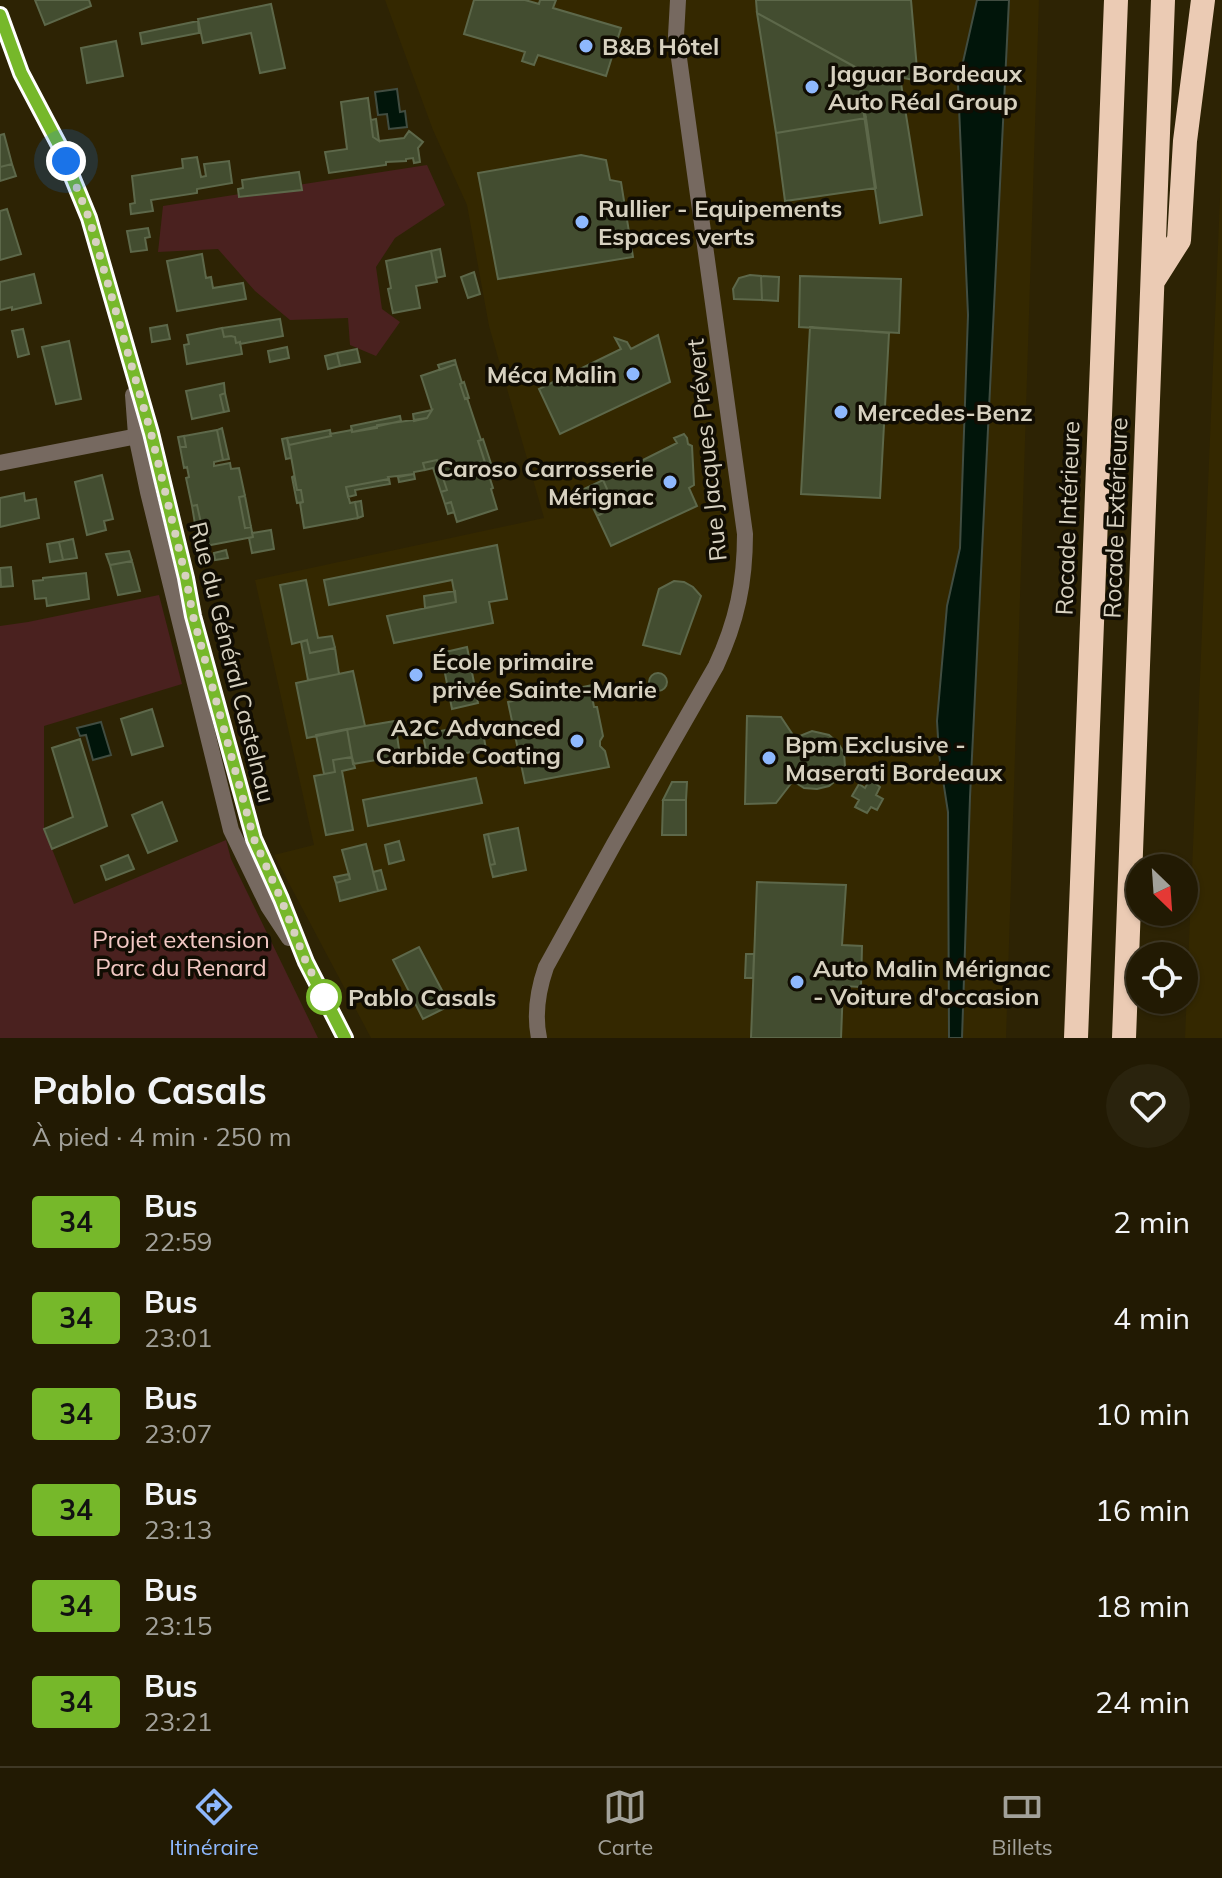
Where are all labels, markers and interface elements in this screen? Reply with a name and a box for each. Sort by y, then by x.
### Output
place label: B&B Hôtel [602,31,719,61]
marker: B&B Hôtel [577,37,595,55]
place label: Jaguar Bordeaux Auto Réal Group [828,58,1023,116]
marker: Jaguar Bordeaux Auto Réal Group [803,78,821,96]
your location [46,141,86,181]
place label: Rullier - Equipements Espaces verts [598,193,842,251]
marker: Rullier - Equipements Espaces verts [573,213,591,231]
street label: Rue Jacques Prévert [679,337,733,563]
place label: Méca Malin [487,359,617,389]
marker: Méca Malin [624,365,642,383]
place label: Mercedes-Benz [857,397,1033,427]
marker: Mercedes-Benz [832,403,850,421]
street label: Rocade Extérieure [1096,417,1134,619]
street label: Rocade Intérieure [1049,420,1085,616]
place label: Caroso Carrosserie Mérignac [437,453,654,511]
marker: Caroso Carrosserie Mérignac [661,473,679,491]
street label: Rue du Général Castelnau [184,518,282,806]
place label: École primaire privée Sainte-Marie [432,646,657,704]
marker: École primaire privée Sainte-Marie [407,666,425,684]
place label: A2C Advanced Carbide Coating [375,712,561,770]
place label: Bpm Exclusive - Maserati Bordeaux [785,729,1003,787]
marker: A2C Advanced Carbide Coating [568,732,586,750]
marker: Bpm Exclusive - Maserati Bordeaux [760,749,778,767]
north arrow [1126,854,1198,926]
map controls [1126,854,1198,1014]
park label: Projet extension Parc du Renard [92,924,270,982]
button: locate [1126,942,1198,1014]
place label: Auto Malin Mérignac - Voiture d'occasion [813,953,1051,1011]
marker: Auto Malin Mérignac - Voiture d'occasion [788,973,806,991]
marker: Pablo Casals [307,980,341,1014]
place label: Pablo Casals [348,982,496,1012]
button: heart [1106,1064,1190,1148]
text: Pablo Casals [32,1066,267,1114]
text: À pied · 4 min · 250 m [32,1120,292,1153]
text: Bus [144,1187,198,1225]
text: 2 min [1113,1203,1190,1241]
text: 34 [59,1204,93,1239]
text: 22:59 [144,1225,212,1258]
text: Bus [144,1283,198,1321]
text: 4 min [1113,1299,1190,1337]
text: 34 [59,1300,93,1335]
text: 23:01 [144,1321,212,1354]
text: Bus [144,1379,198,1417]
text: 10 min [1095,1395,1190,1433]
text: 34 [59,1396,93,1431]
text: 23:07 [144,1417,212,1450]
text: Bus [144,1475,198,1513]
text: 16 min [1095,1491,1190,1529]
text: 34 [59,1492,93,1527]
text: 23:13 [144,1513,212,1546]
text: Bus [144,1571,198,1609]
text: 18 min [1095,1587,1190,1625]
text: 34 [59,1588,93,1623]
text: 23:15 [144,1609,212,1642]
text: Bus [144,1667,198,1705]
text: 24 min [1095,1683,1190,1721]
text: 34 [59,1684,93,1719]
text: 23:21 [144,1705,212,1738]
tab: Itinéraire [169,1785,259,1861]
tab: Carte [597,1785,653,1861]
tab: Billets [992,1785,1053,1861]

